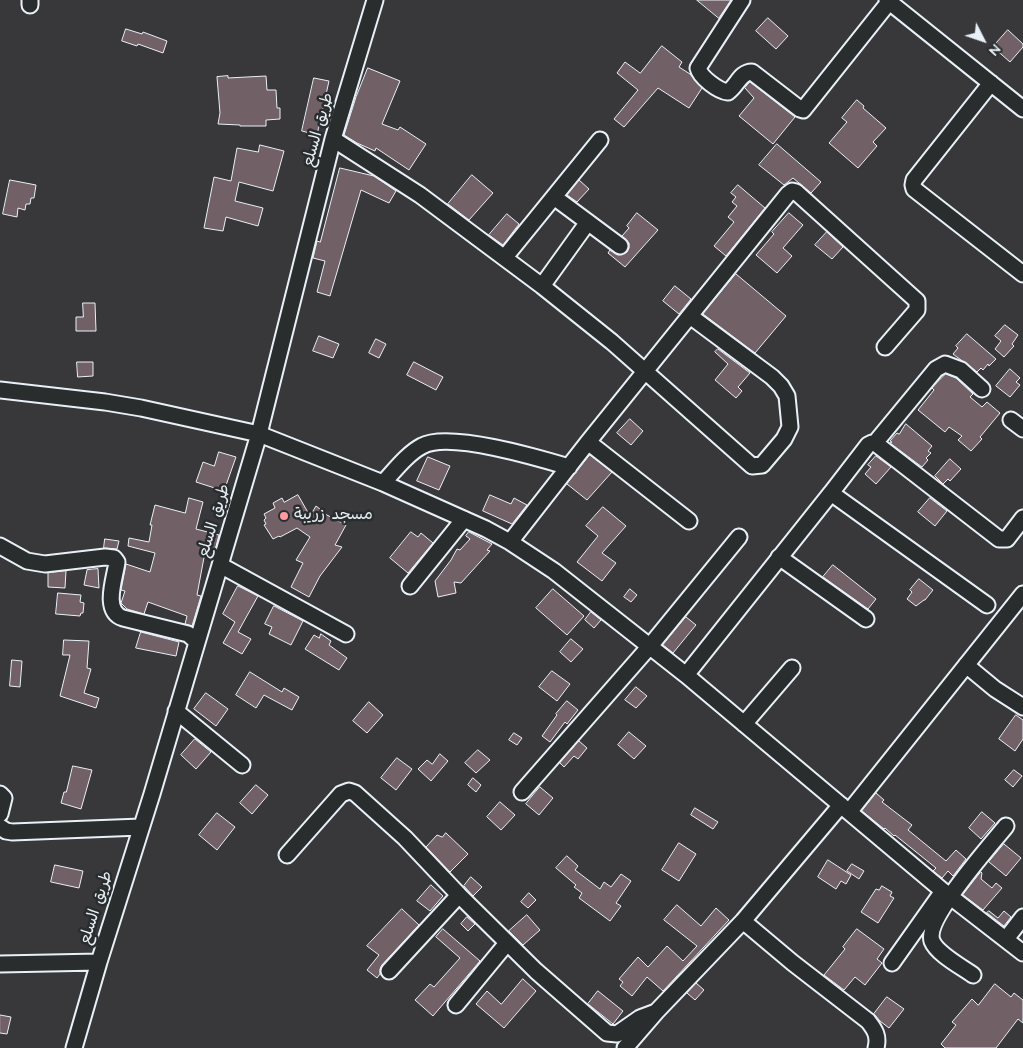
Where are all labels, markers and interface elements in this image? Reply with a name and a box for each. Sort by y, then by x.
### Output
north arrow [958,15,1008,65]
text: N [984,40,1005,60]
street label: طريق السلع [299,91,339,169]
street label: طريق السلع [195,482,235,560]
place label: مسجد زريبة [294,506,373,526]
marker: مسجد زريبة [278,510,290,522]
street label: طريق السلع [76,869,118,947]

